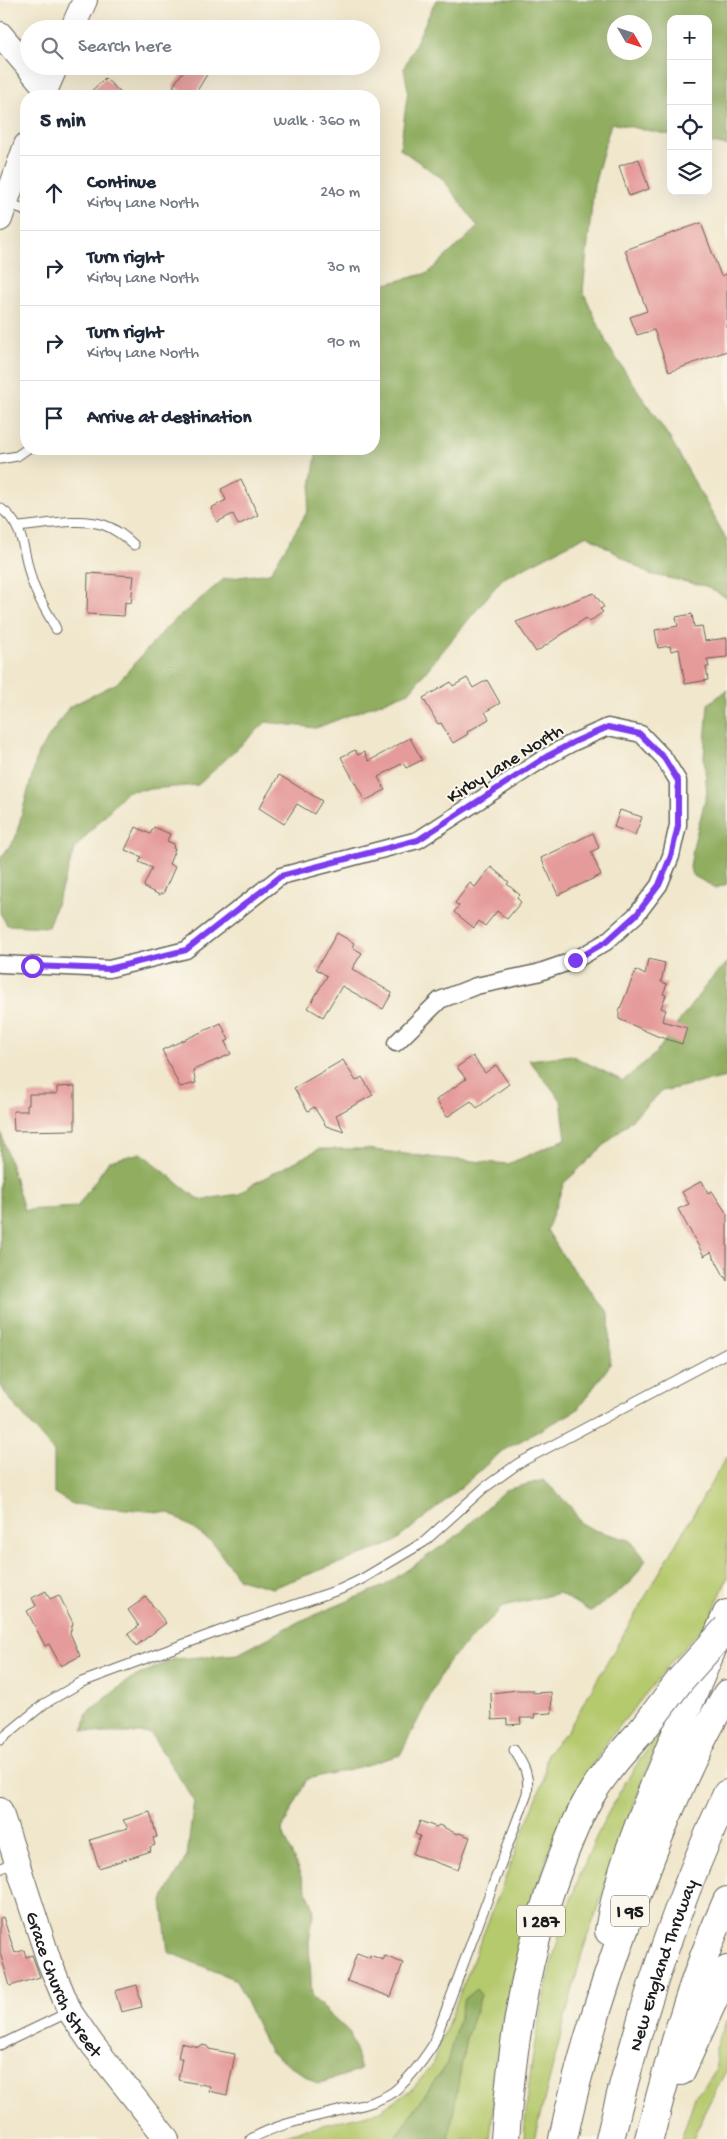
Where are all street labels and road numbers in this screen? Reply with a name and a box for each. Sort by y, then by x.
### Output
street label: Kirby Lane North [443,720,568,810]
street label: New England Thruway [625,1876,704,2054]
road number: I 95 [611,1895,649,1926]
road number: I 287 [517,1905,565,1936]
street label: Grace Church Street [19,1909,107,2065]

